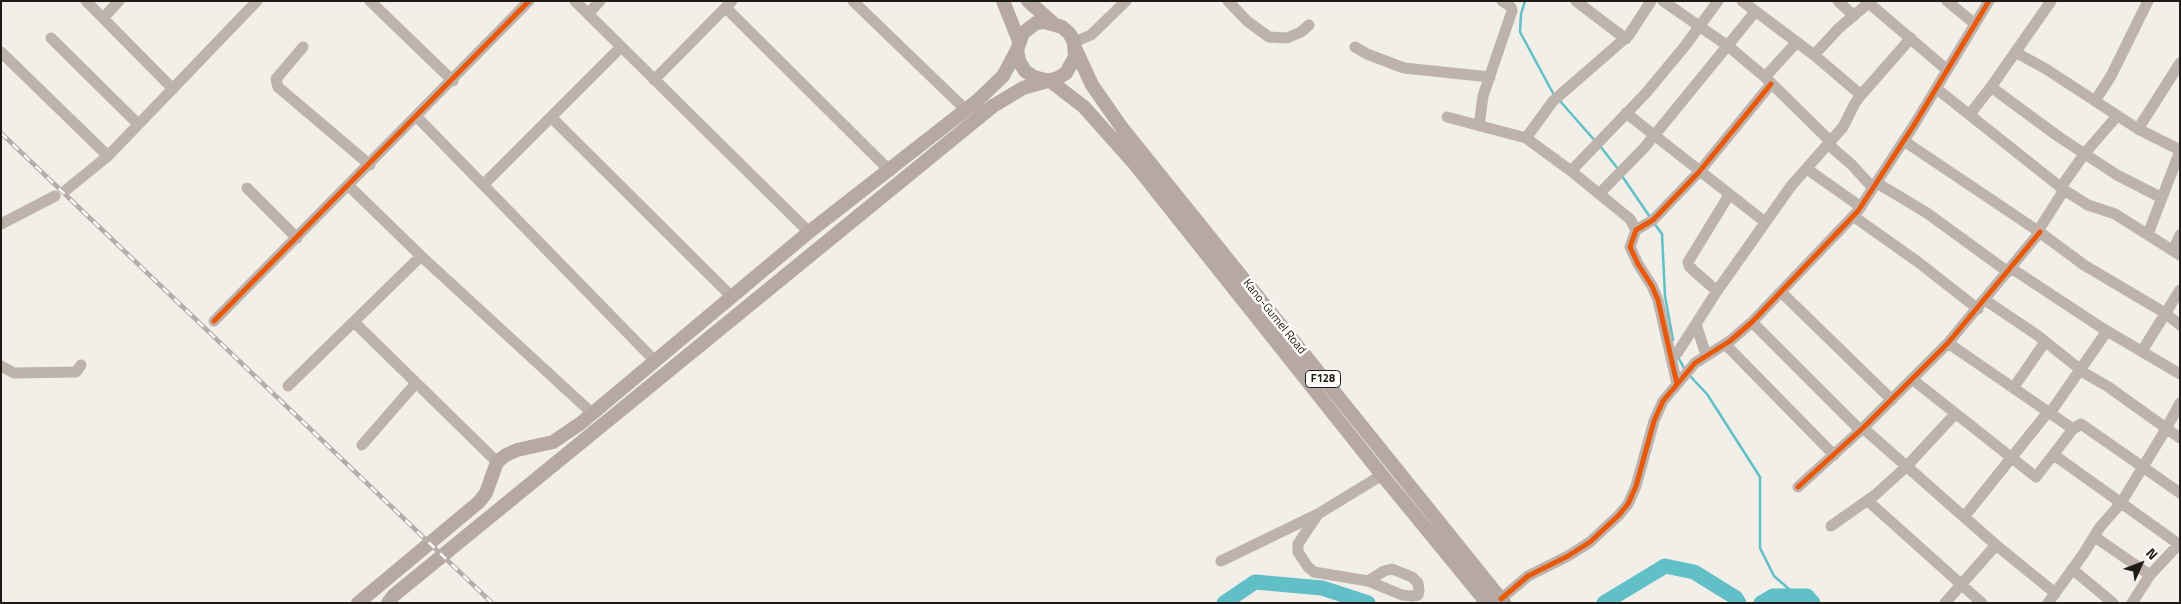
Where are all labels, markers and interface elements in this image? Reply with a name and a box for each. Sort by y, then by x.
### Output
street label: Kano-Gumel Road [1239,277,1309,357]
road number: F128 [1306,370,1340,388]
north arrow [2116,539,2166,589]
text: N [2141,543,2163,564]

